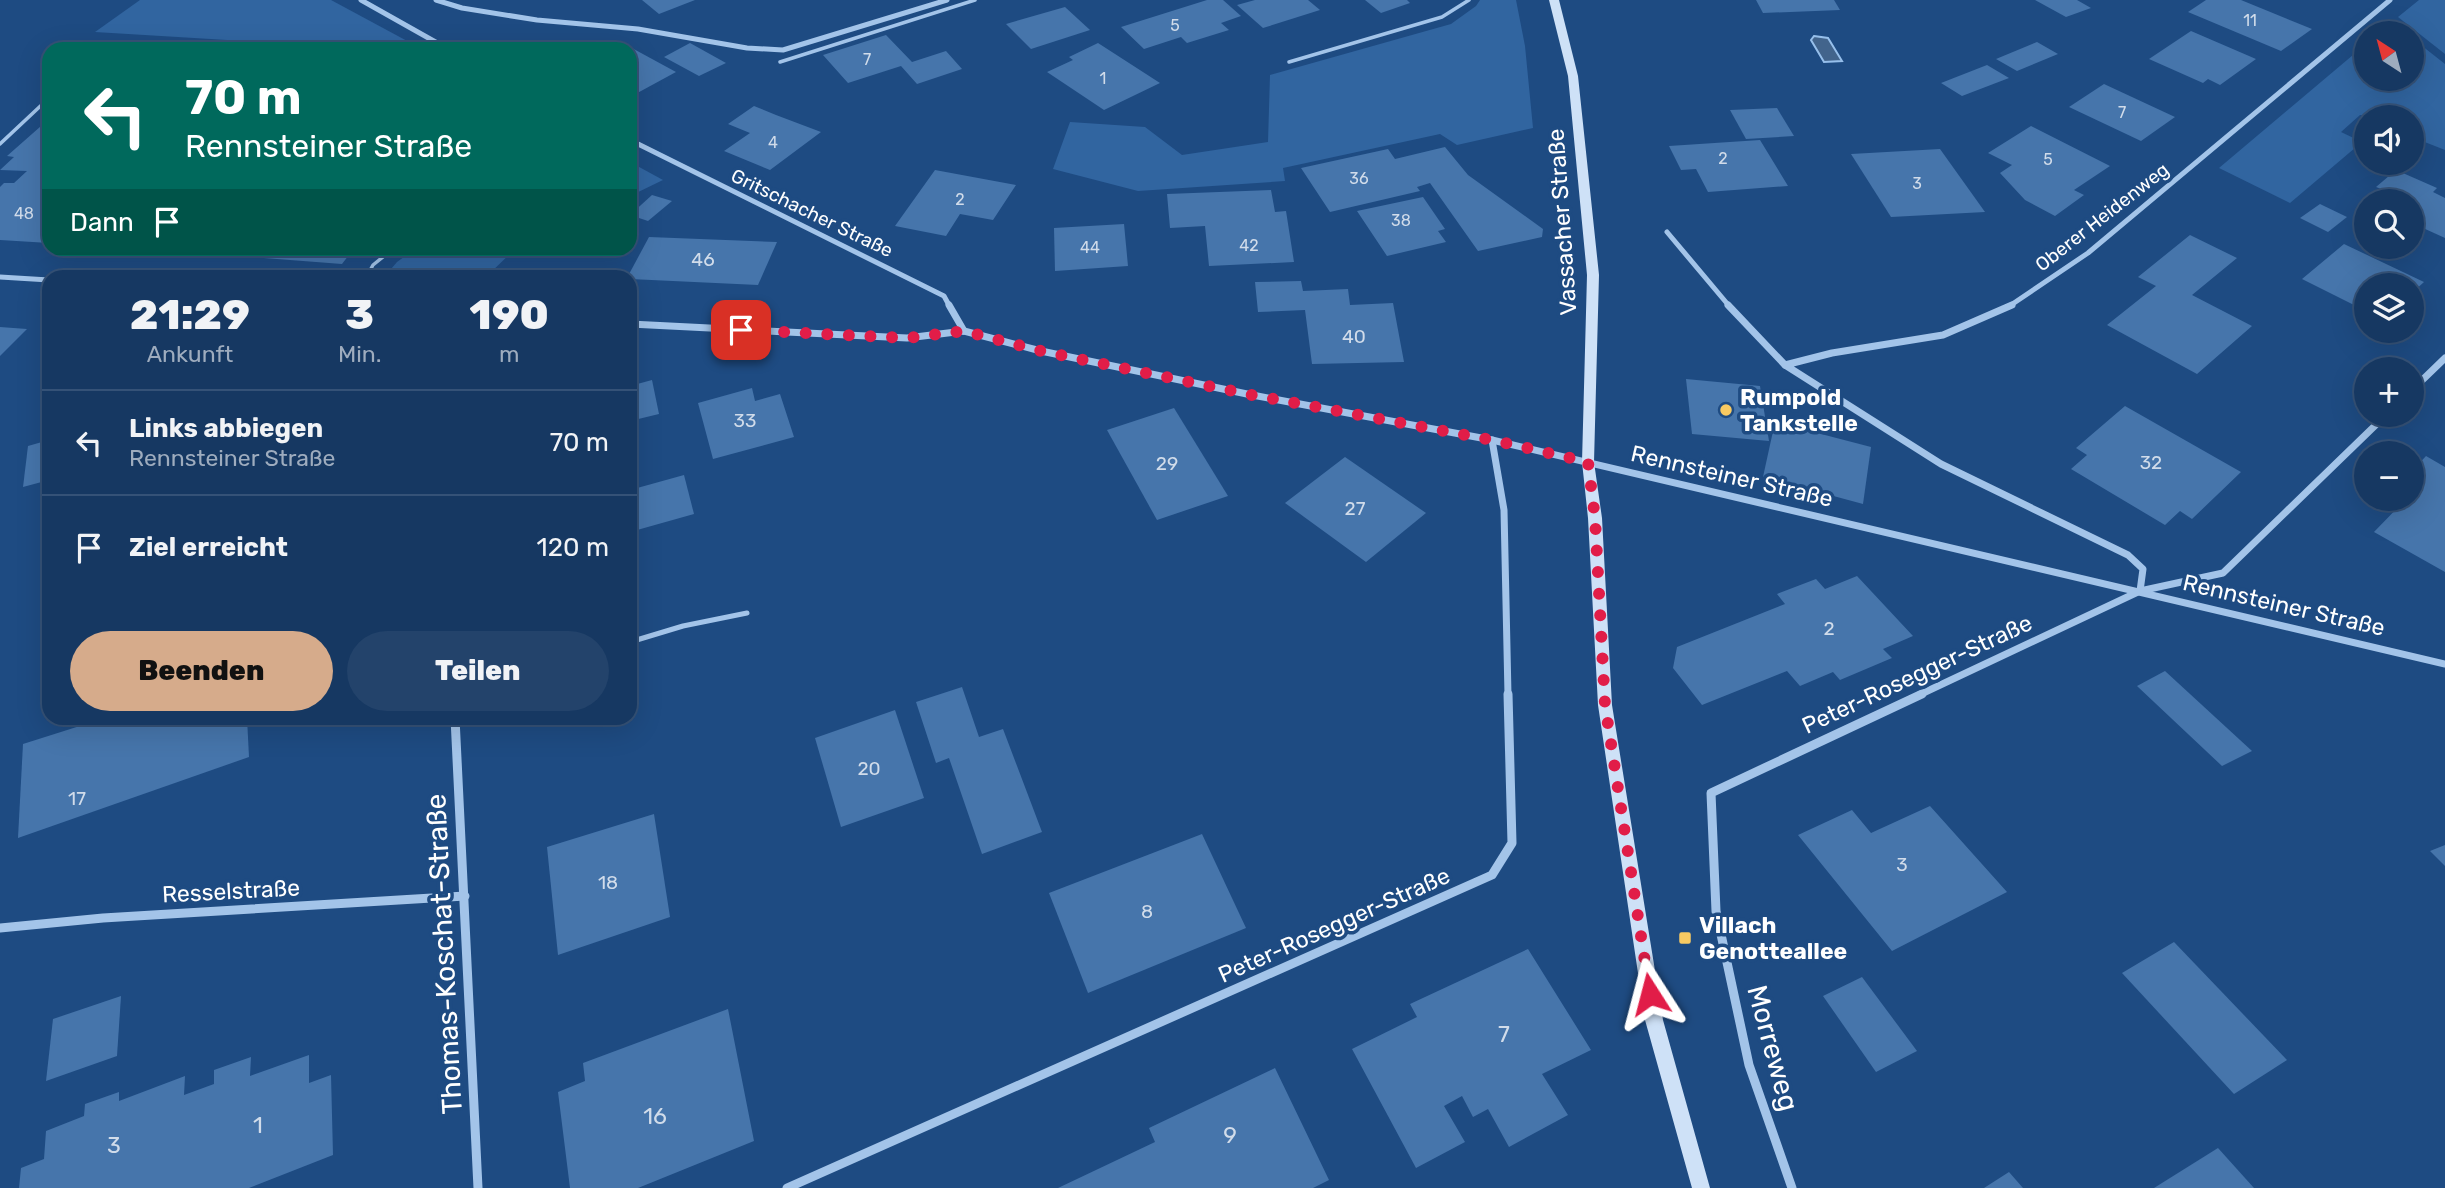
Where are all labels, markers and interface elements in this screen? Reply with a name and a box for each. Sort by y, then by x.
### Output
house number: 11 [2243,11,2257,30]
house number: 5 [1170,16,1180,35]
north arrow [2354,21,2424,91]
map controls [2354,21,2424,511]
house number: 7 [863,50,871,69]
text: 70 m [185,68,302,126]
house number: 1 [1100,69,1106,88]
icon: left [70,70,161,161]
house number: 7 [2118,103,2126,122]
button: sound [2354,105,2424,175]
text: Rennsteiner Straße [185,127,472,165]
street label: Vassacher Straße [1542,128,1582,316]
house number: 4 [768,133,778,152]
house number: 2 [1718,149,1728,168]
house number: 5 [2043,150,2053,169]
street label: Oberer Heidenweg [2031,158,2173,276]
street label: Gritschacher Straße [727,164,897,262]
house number: 36 [1349,169,1369,188]
house number: 3 [1912,174,1922,193]
button: search [2354,189,2424,259]
house number: 2 [955,190,965,209]
icon: arrive [148,203,186,241]
house number: 48 [14,204,34,223]
text: Dann [70,207,134,238]
house number: 38 [1391,211,1411,230]
house number: 42 [1239,236,1259,255]
house number: 44 [1080,238,1100,257]
house number: 46 [691,248,715,271]
button: layers [2354,273,2424,343]
text: 21:29 [130,290,250,340]
text: 3 [345,290,374,340]
text: 190 [470,290,549,340]
pin [711,300,771,360]
icon: arrive [722,311,760,349]
house number: 40 [1342,325,1366,348]
text: Ankunft [147,340,233,368]
text: Min. [338,340,381,368]
text: m [499,340,519,368]
button: + [2354,357,2424,427]
place label: Rumpold Tankstelle [1740,383,1858,437]
marker: Rumpold Tankstelle [1718,402,1734,418]
house number: 33 [734,409,756,432]
text: Links abbiegen [129,413,323,444]
icon: left [70,424,108,462]
text: 70 m [550,427,609,458]
street label: Rennsteiner Straße [1628,439,1836,513]
button: − [2354,441,2424,511]
text: Rennsteiner Straße [129,444,335,472]
house number: 32 [2140,451,2162,474]
house number: 29 [1156,452,1178,475]
house number: 27 [1345,497,1366,520]
icon: arrive [70,529,108,567]
text: Ziel erreicht [129,532,288,563]
text: 120 m [537,532,609,563]
street label: Rennsteiner Straße [2180,568,2388,642]
street label: Peter-Rosegger-Straße [1797,608,2037,740]
house number: 2 [1823,617,1835,640]
button: Beenden [70,631,333,711]
button: Teilen [347,631,609,711]
house number: 20 [857,757,881,780]
house number: 17 [68,787,86,810]
street label: Thomas-Koschat-Straße [419,793,469,1115]
house number: 3 [1896,853,1908,876]
street label: Peter-Rosegger-Straße [1214,861,1454,989]
house number: 18 [598,871,618,894]
street label: Resselstraße [161,873,301,909]
house number: 8 [1141,900,1153,923]
place label: Villach Genotteallee [1699,911,1847,965]
marker: Villach Genotteallee [1677,930,1693,946]
position arrow [1613,957,1687,1031]
street label: Morreweg [1740,981,1806,1115]
house number: 7 [1498,1020,1510,1048]
house number: 16 [643,1102,667,1130]
house number: 1 [253,1111,263,1139]
house number: 9 [1223,1121,1237,1149]
house number: 3 [107,1131,121,1159]

